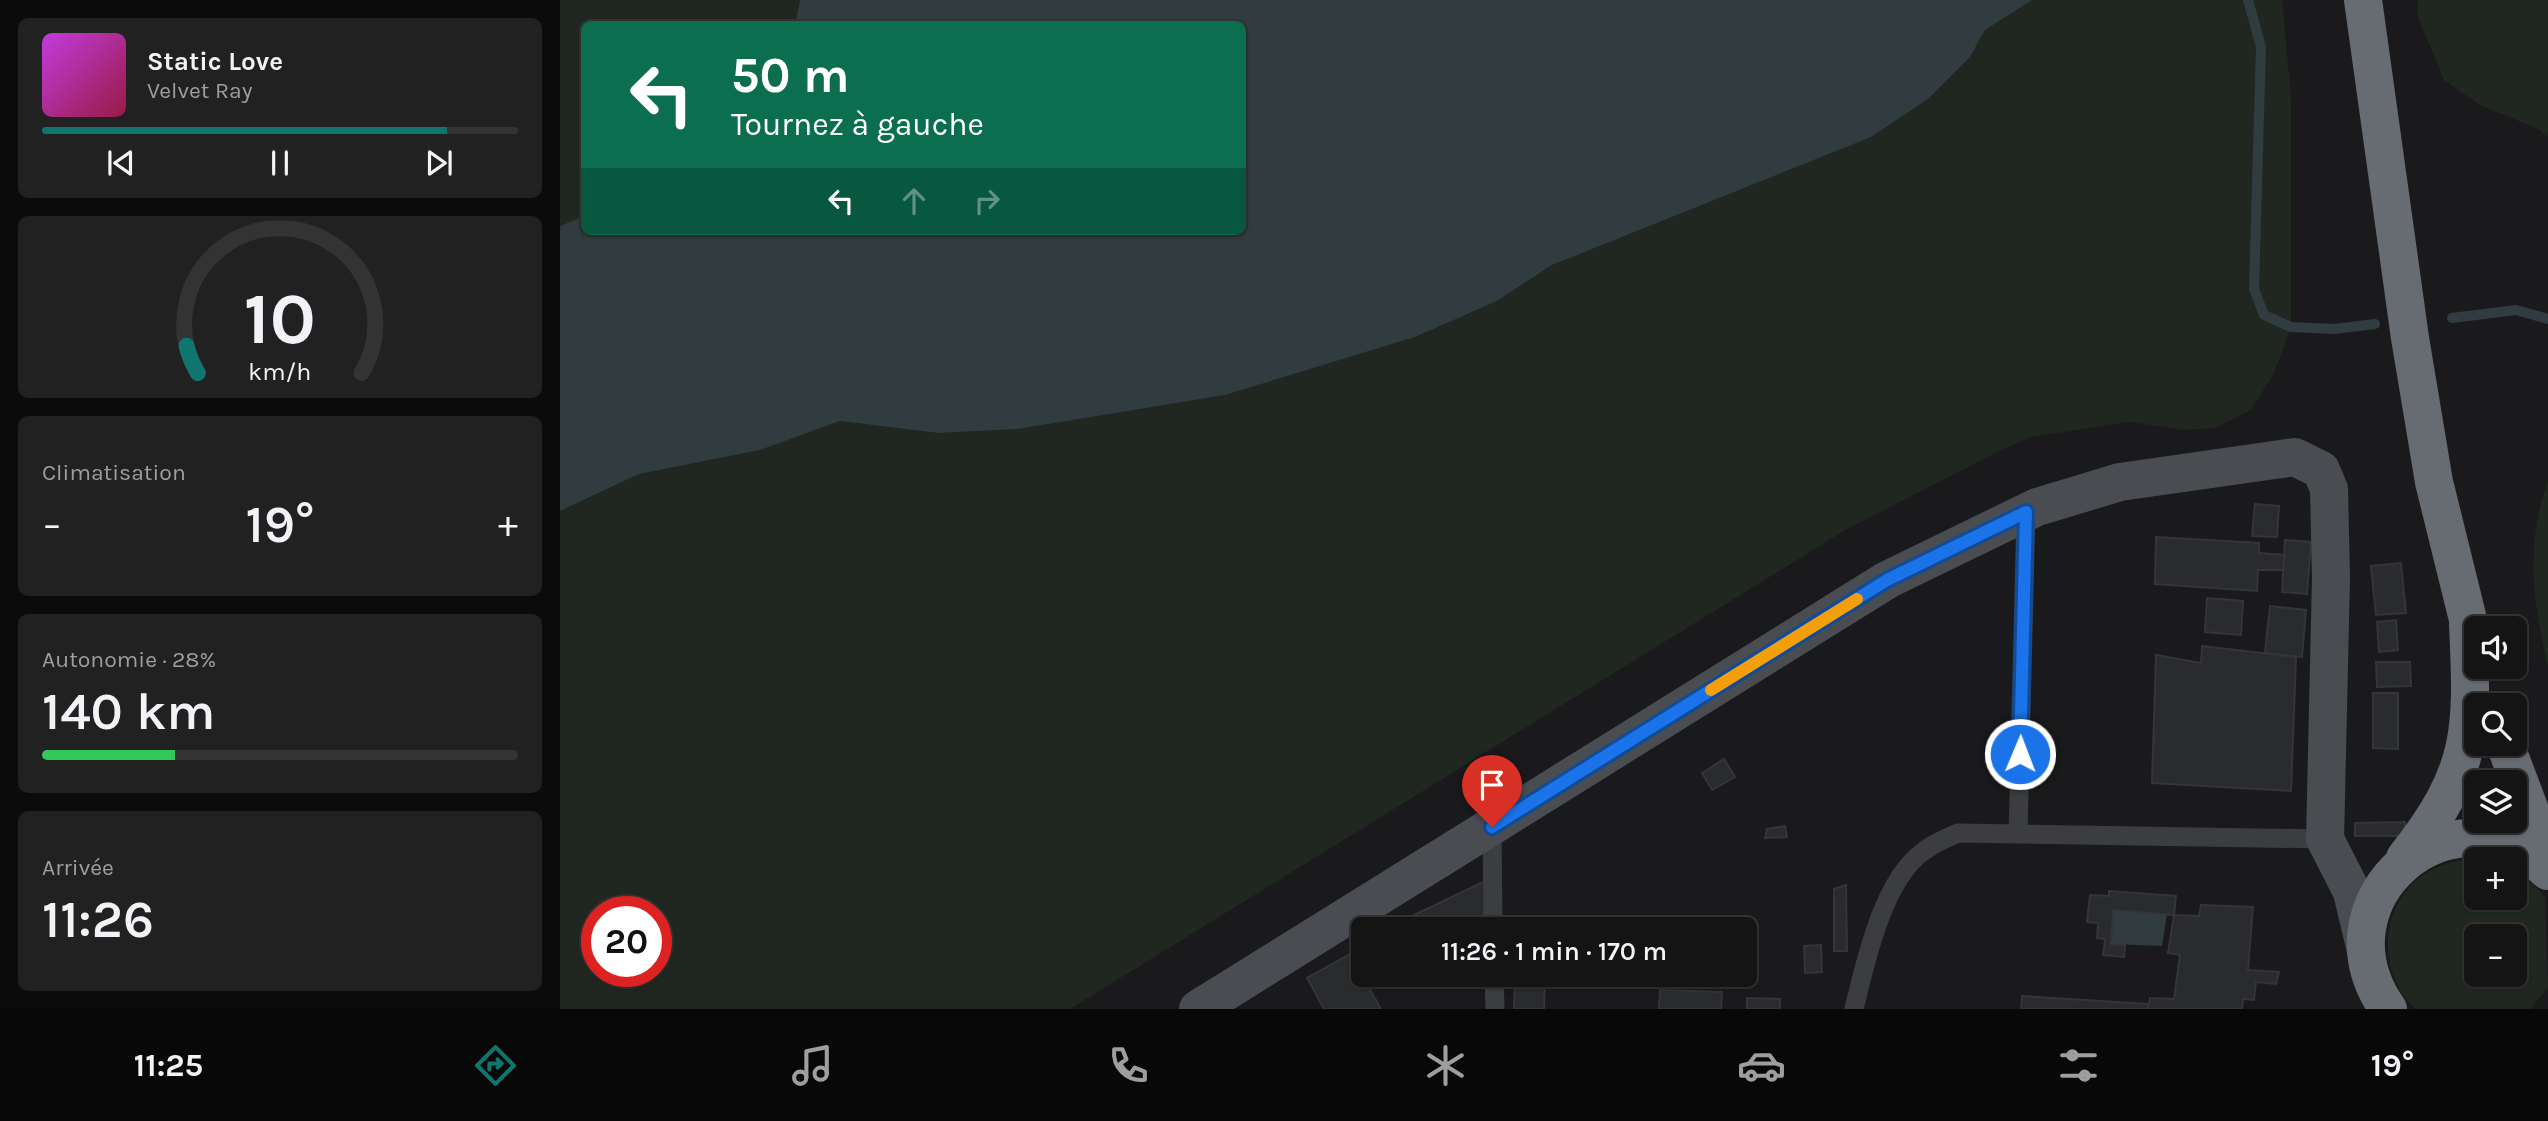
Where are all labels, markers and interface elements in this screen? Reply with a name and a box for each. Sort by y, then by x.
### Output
text: Static Love [147,46,283,77]
text: 50 m [731,47,849,104]
icon: left [616,49,707,140]
text: Velvet Ray [147,77,252,104]
text: Tournez à gauche [731,106,984,143]
icon: previous [102,144,140,182]
icon: pause [261,144,299,182]
icon: next [420,144,458,182]
icon: left [822,182,860,220]
icon: ahead [895,182,933,220]
icon: right [968,182,1006,220]
text: 10 [244,276,316,361]
text: km/h [248,357,312,386]
text: Climatisation [42,459,186,486]
text: 19° [246,494,314,555]
text: − [42,502,62,547]
text: + [498,502,518,547]
map controls [2464,616,2527,987]
button: sound [2464,616,2527,679]
text: Autonomie · 28% [42,646,216,673]
text: 140 km [42,681,215,742]
button: search [2464,693,2527,756]
position arrow [1983,717,2057,791]
pin [1462,755,1522,827]
icon: arrive [1473,766,1511,804]
button: layers [2464,770,2527,833]
button: + [2464,847,2527,910]
text: Arrivée [42,854,114,881]
text: 11:26 [42,889,154,950]
speed limit sign: 20 [581,896,672,987]
button: − [2464,924,2527,987]
text: 11:26 · 1 min · 170 m [1441,936,1667,967]
icon: directions [471,1041,520,1090]
icon: music [788,1041,837,1090]
icon: phone [1104,1041,1153,1090]
icon: climate [1421,1041,1470,1090]
icon: car [1737,1041,1786,1090]
icon: filters [2054,1041,2103,1090]
text: 11:25 [134,1047,203,1084]
text: 19° [2371,1047,2414,1084]

